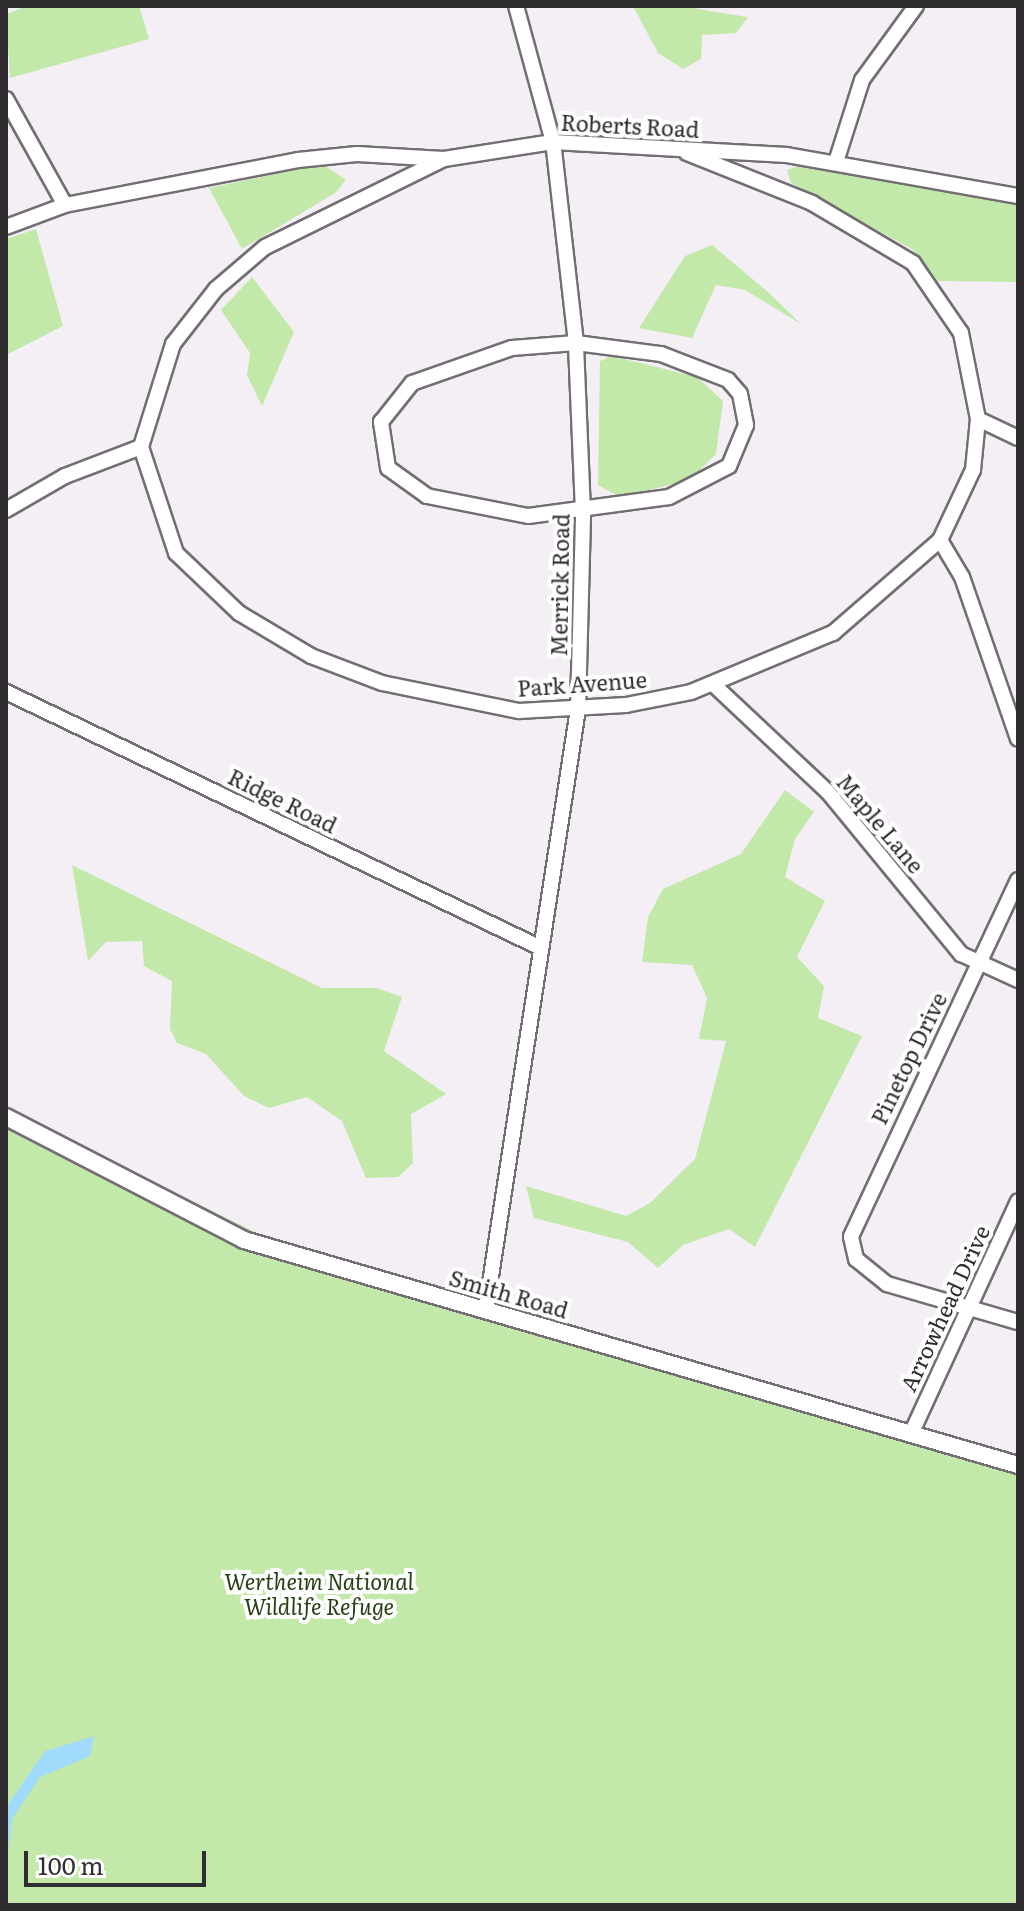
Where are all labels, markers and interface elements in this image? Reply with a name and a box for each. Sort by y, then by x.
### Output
street label: Roberts Road [560,108,700,142]
street label: Merrick Road [545,513,573,657]
street label: Park Avenue [516,665,648,701]
street label: Ridge Road [224,762,342,838]
street label: Maple Lane [832,768,930,878]
street label: Pinetop Drive [865,988,951,1128]
street label: Arrowhead Drive [894,1221,994,1395]
street label: Smith Road [447,1263,571,1323]
park label: Wertheim National Wildlife Refuge [224,1567,414,1618]
scale bar [28,1835,210,1885]
text: 100 m [38,1847,104,1882]

